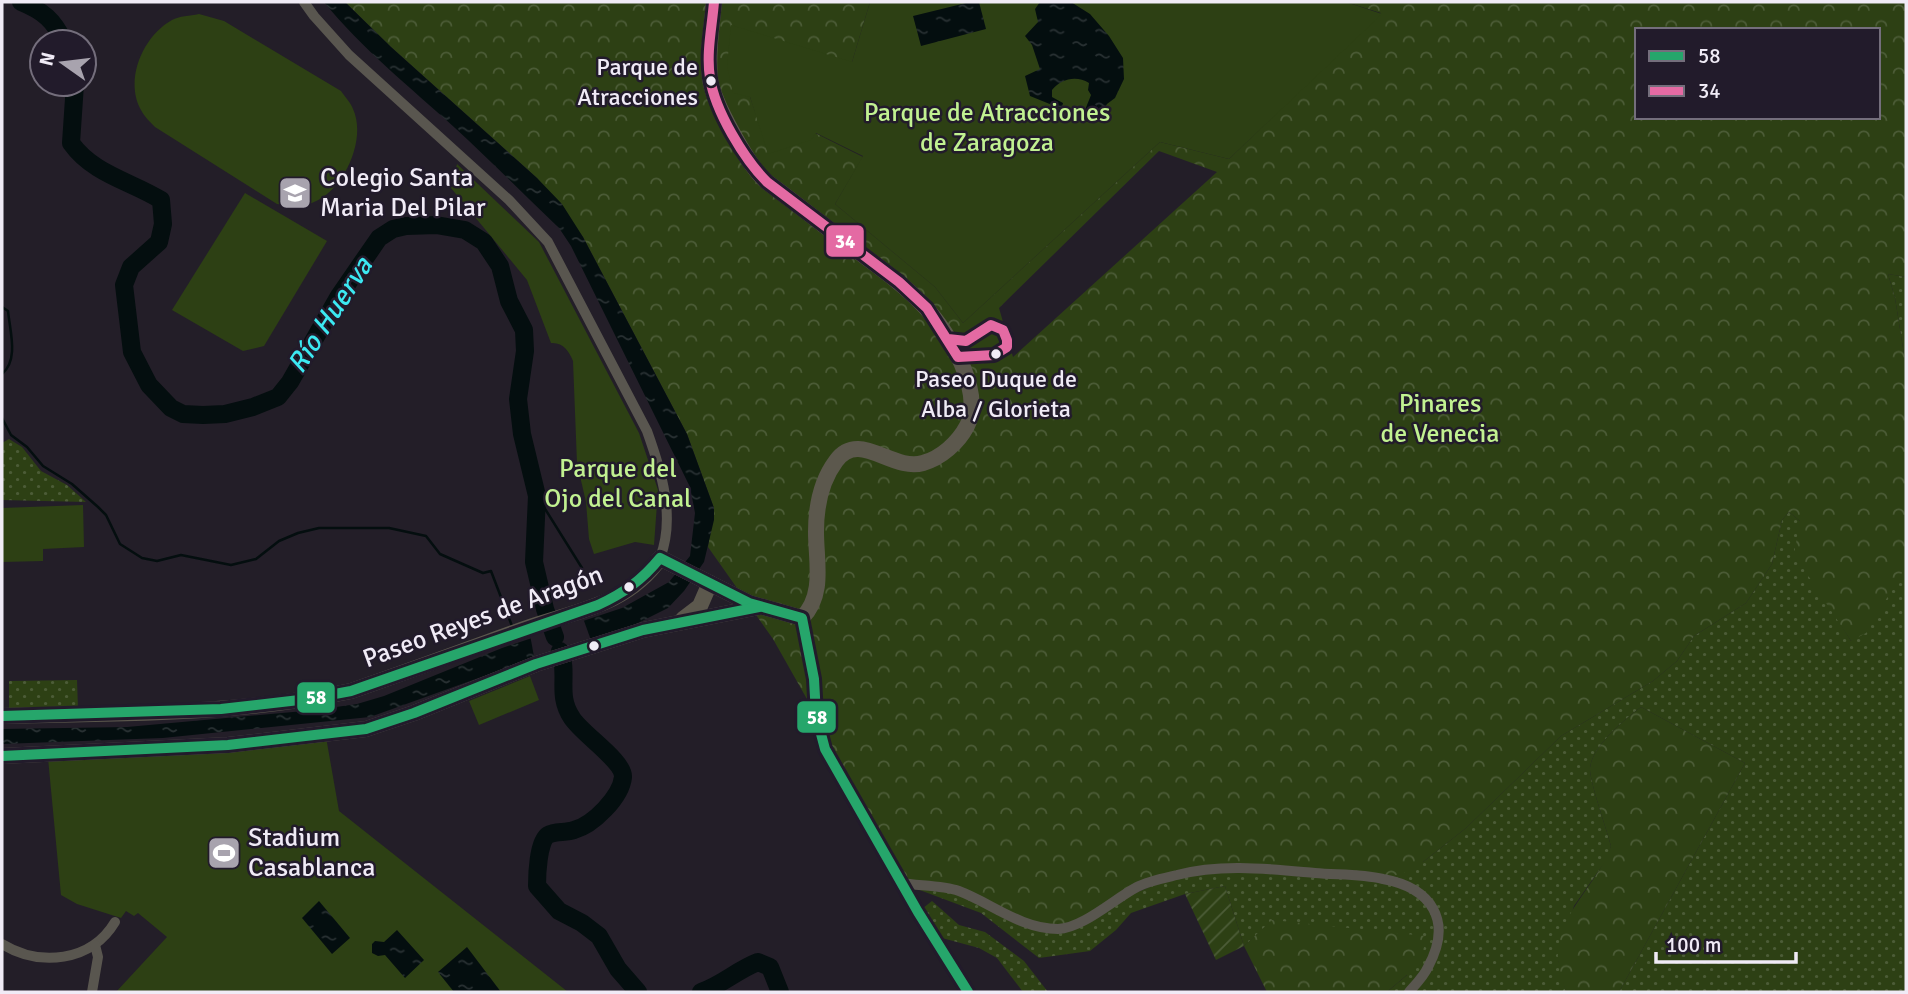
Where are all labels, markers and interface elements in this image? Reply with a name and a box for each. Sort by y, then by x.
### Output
north arrow [28,28,98,98]
legend [1635,28,1880,119]
text: 58 [1698,43,1721,69]
text: N [34,50,61,68]
place label: Parque de Atracciones [577,52,698,112]
marker: Parque de Atracciones [704,74,718,88]
text: 34 [1698,78,1721,104]
park label: Parque de Atracciones de Zaragoza [864,97,1110,159]
place label: Colegio Santa Maria Del Pilar [320,162,486,224]
school or university icon: Colegio Santa Maria Del Pilar [276,174,314,212]
line badge: 34 [825,224,865,258]
text: 34 [835,230,855,254]
water label: Río Huerva [280,250,380,379]
marker: Paseo Duque de Alba / Glorieta [989,347,1003,361]
place label: Paseo Duque de Alba / Glorieta [915,364,1077,424]
park label: Pinares de Venecia [1380,388,1500,450]
park label: Parque del Ojo del Canal [544,453,692,515]
street label: Paseo Reyes de Aragón [359,559,607,675]
unlabelled marker [622,580,636,594]
unlabelled marker [587,639,601,653]
line badge: 58 [296,681,336,714]
text: 58 [306,686,326,710]
line badge: 58 [796,700,837,734]
text: 58 [807,706,827,730]
place label: Stadium Casablanca [248,822,375,884]
sports icon: Stadium Casablanca [205,834,243,872]
scale bar [1656,920,1796,964]
text: 100 m [1666,932,1721,958]

